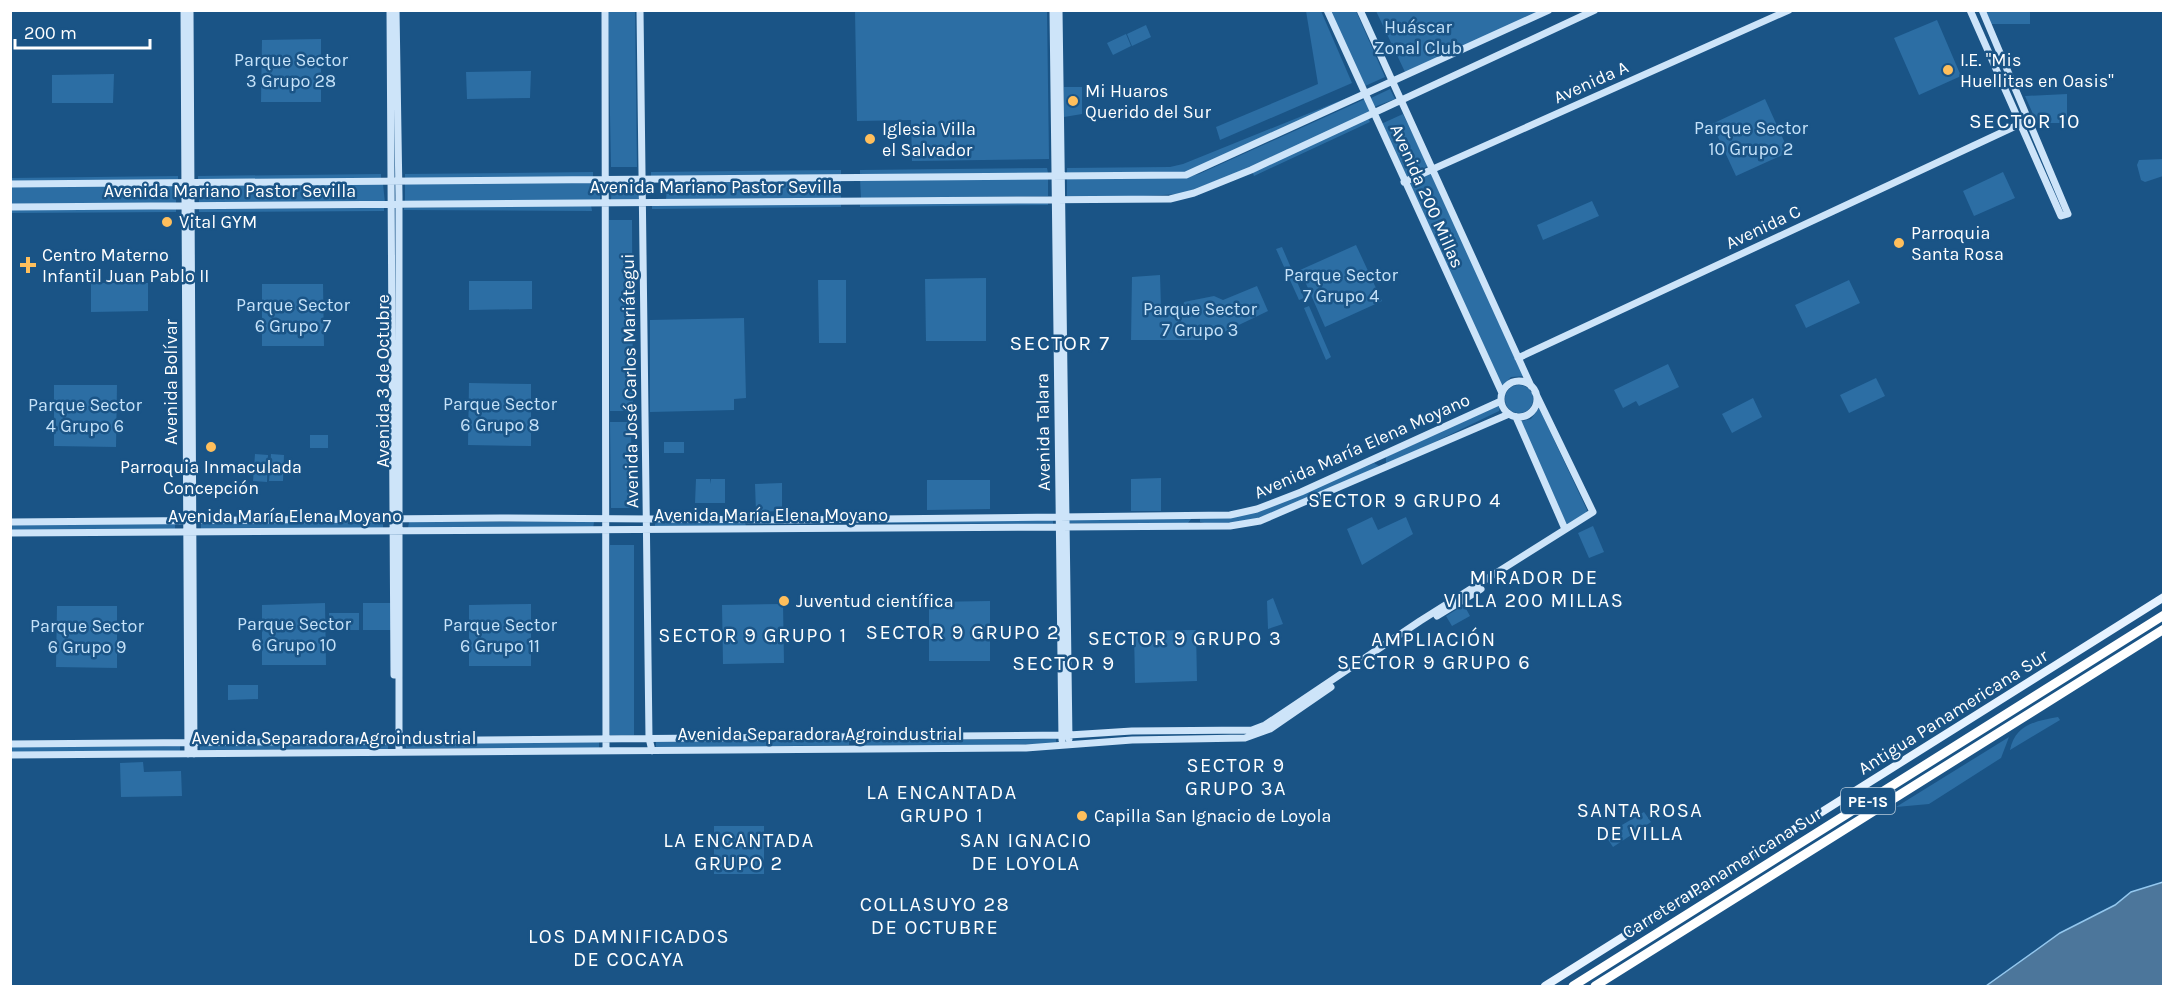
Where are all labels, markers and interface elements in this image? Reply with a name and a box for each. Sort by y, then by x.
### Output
scale bar [15,12,150,50]
park label: Huáscar Zonal Club [1374,16,1462,59]
text: 200 m [24,22,77,44]
park label: Parque Sector 3 Grupo 28 [234,49,348,92]
place label: I.E. "Mis Huellitas en Oasis" [1960,49,2114,92]
street label: Avenida A [1550,56,1632,108]
marker: I.E. "Mis Huellitas en Oasis" [1941,63,1955,77]
place label: Mi Huaros Querido del Sur [1085,80,1212,123]
marker: Mi Huaros Querido del Sur [1066,94,1080,108]
district label: SECTOR 10 [1969,109,2081,133]
park label: Parque Sector 10 Grupo 2 [1694,117,1808,160]
place label: Iglesia Villa el Salvador [882,118,976,161]
street label: Avenida 200 Millas [1385,121,1469,271]
marker: Iglesia Villa el Salvador [863,132,877,146]
street label: Avenida Mariano Pastor Sevilla [590,176,842,198]
street label: Avenida Mariano Pastor Sevilla [104,180,356,202]
street label: Avenida C [1722,200,1804,254]
place label: Vital GYM [179,211,257,233]
marker: Vital GYM [160,215,174,229]
place label: Parroquia Santa Rosa [1911,222,2004,265]
marker: Parroquia Santa Rosa [1892,236,1906,250]
place label: Centro Materno Infantil Juan Pablo II [42,244,209,287]
street label: Avenida José Carlos Mariátegui [617,253,643,509]
marker: Centro Materno Infantil Juan Pablo II [19,256,37,274]
park label: Parque Sector 7 Grupo 4 [1284,264,1398,307]
park label: Parque Sector 6 Grupo 7 [236,294,350,337]
street label: Avenida 3 de Octubre [372,294,394,468]
park label: Parque Sector 7 Grupo 3 [1143,298,1257,341]
street label: Avenida Bolívar [160,318,182,445]
district label: SECTOR 7 [1009,331,1111,355]
street label: Avenida Talara [1031,373,1055,491]
street label: Avenida María Elena Moyano [1251,388,1473,504]
park label: Parque Sector 6 Grupo 8 [443,393,557,436]
park label: Parque Sector 4 Grupo 6 [28,394,142,437]
marker: Parroquia Inmaculada Concepción [204,440,218,454]
place label: Parroquia Inmaculada Concepción [120,456,302,499]
district label: SECTOR 9 GRUPO 4 [1308,489,1502,512]
street label: Avenida María Elena Moyano [654,504,888,526]
street label: Avenida María Elena Moyano [168,505,402,527]
district label: MIRADOR DE VILLA 200 MILLAS [1444,566,1624,612]
place label: Juventud científica [796,590,954,612]
marker: Juventud científica [777,594,791,608]
park label: Parque Sector 6 Grupo 10 [237,613,351,656]
park label: Parque Sector 6 Grupo 11 [443,614,557,657]
park label: Parque Sector 6 Grupo 9 [30,615,144,658]
district label: SECTOR 9 GRUPO 2 [866,621,1060,644]
district label: SECTOR 9 GRUPO 1 [658,624,848,647]
district label: SECTOR 9 GRUPO 3 [1088,627,1282,650]
district label: AMPLIACIÓN SECTOR 9 GRUPO 6 [1337,627,1531,674]
street label: Antigua Panamericana Sur [1854,644,2052,780]
district label: SECTOR 9 [1012,651,1116,675]
street label: Avenida Separadora Agroindustrial [677,723,963,745]
street label: Avenida Separadora Agroindustrial [191,727,477,749]
district label: SECTOR 9 GRUPO 3A [1185,754,1287,800]
district label: LA ENCANTADA GRUPO 1 [866,781,1018,827]
road number: PE-1S [1841,788,1895,814]
district label: SANTA ROSA DE VILLA [1577,799,1703,845]
street label: Carretera Panamericana Sur [1618,802,1826,944]
place label: Capilla San Ignacio de Loyola [1094,805,1331,827]
marker: Capilla San Ignacio de Loyola [1075,809,1089,823]
district label: LA ENCANTADA GRUPO 2 [663,829,815,875]
district label: SAN IGNACIO DE LOYOLA [960,829,1092,875]
district label: COLLASUYO 28 DE OCTUBRE [860,893,1010,939]
district label: LOS DAMNIFICADOS DE COCAYA [528,925,730,971]

